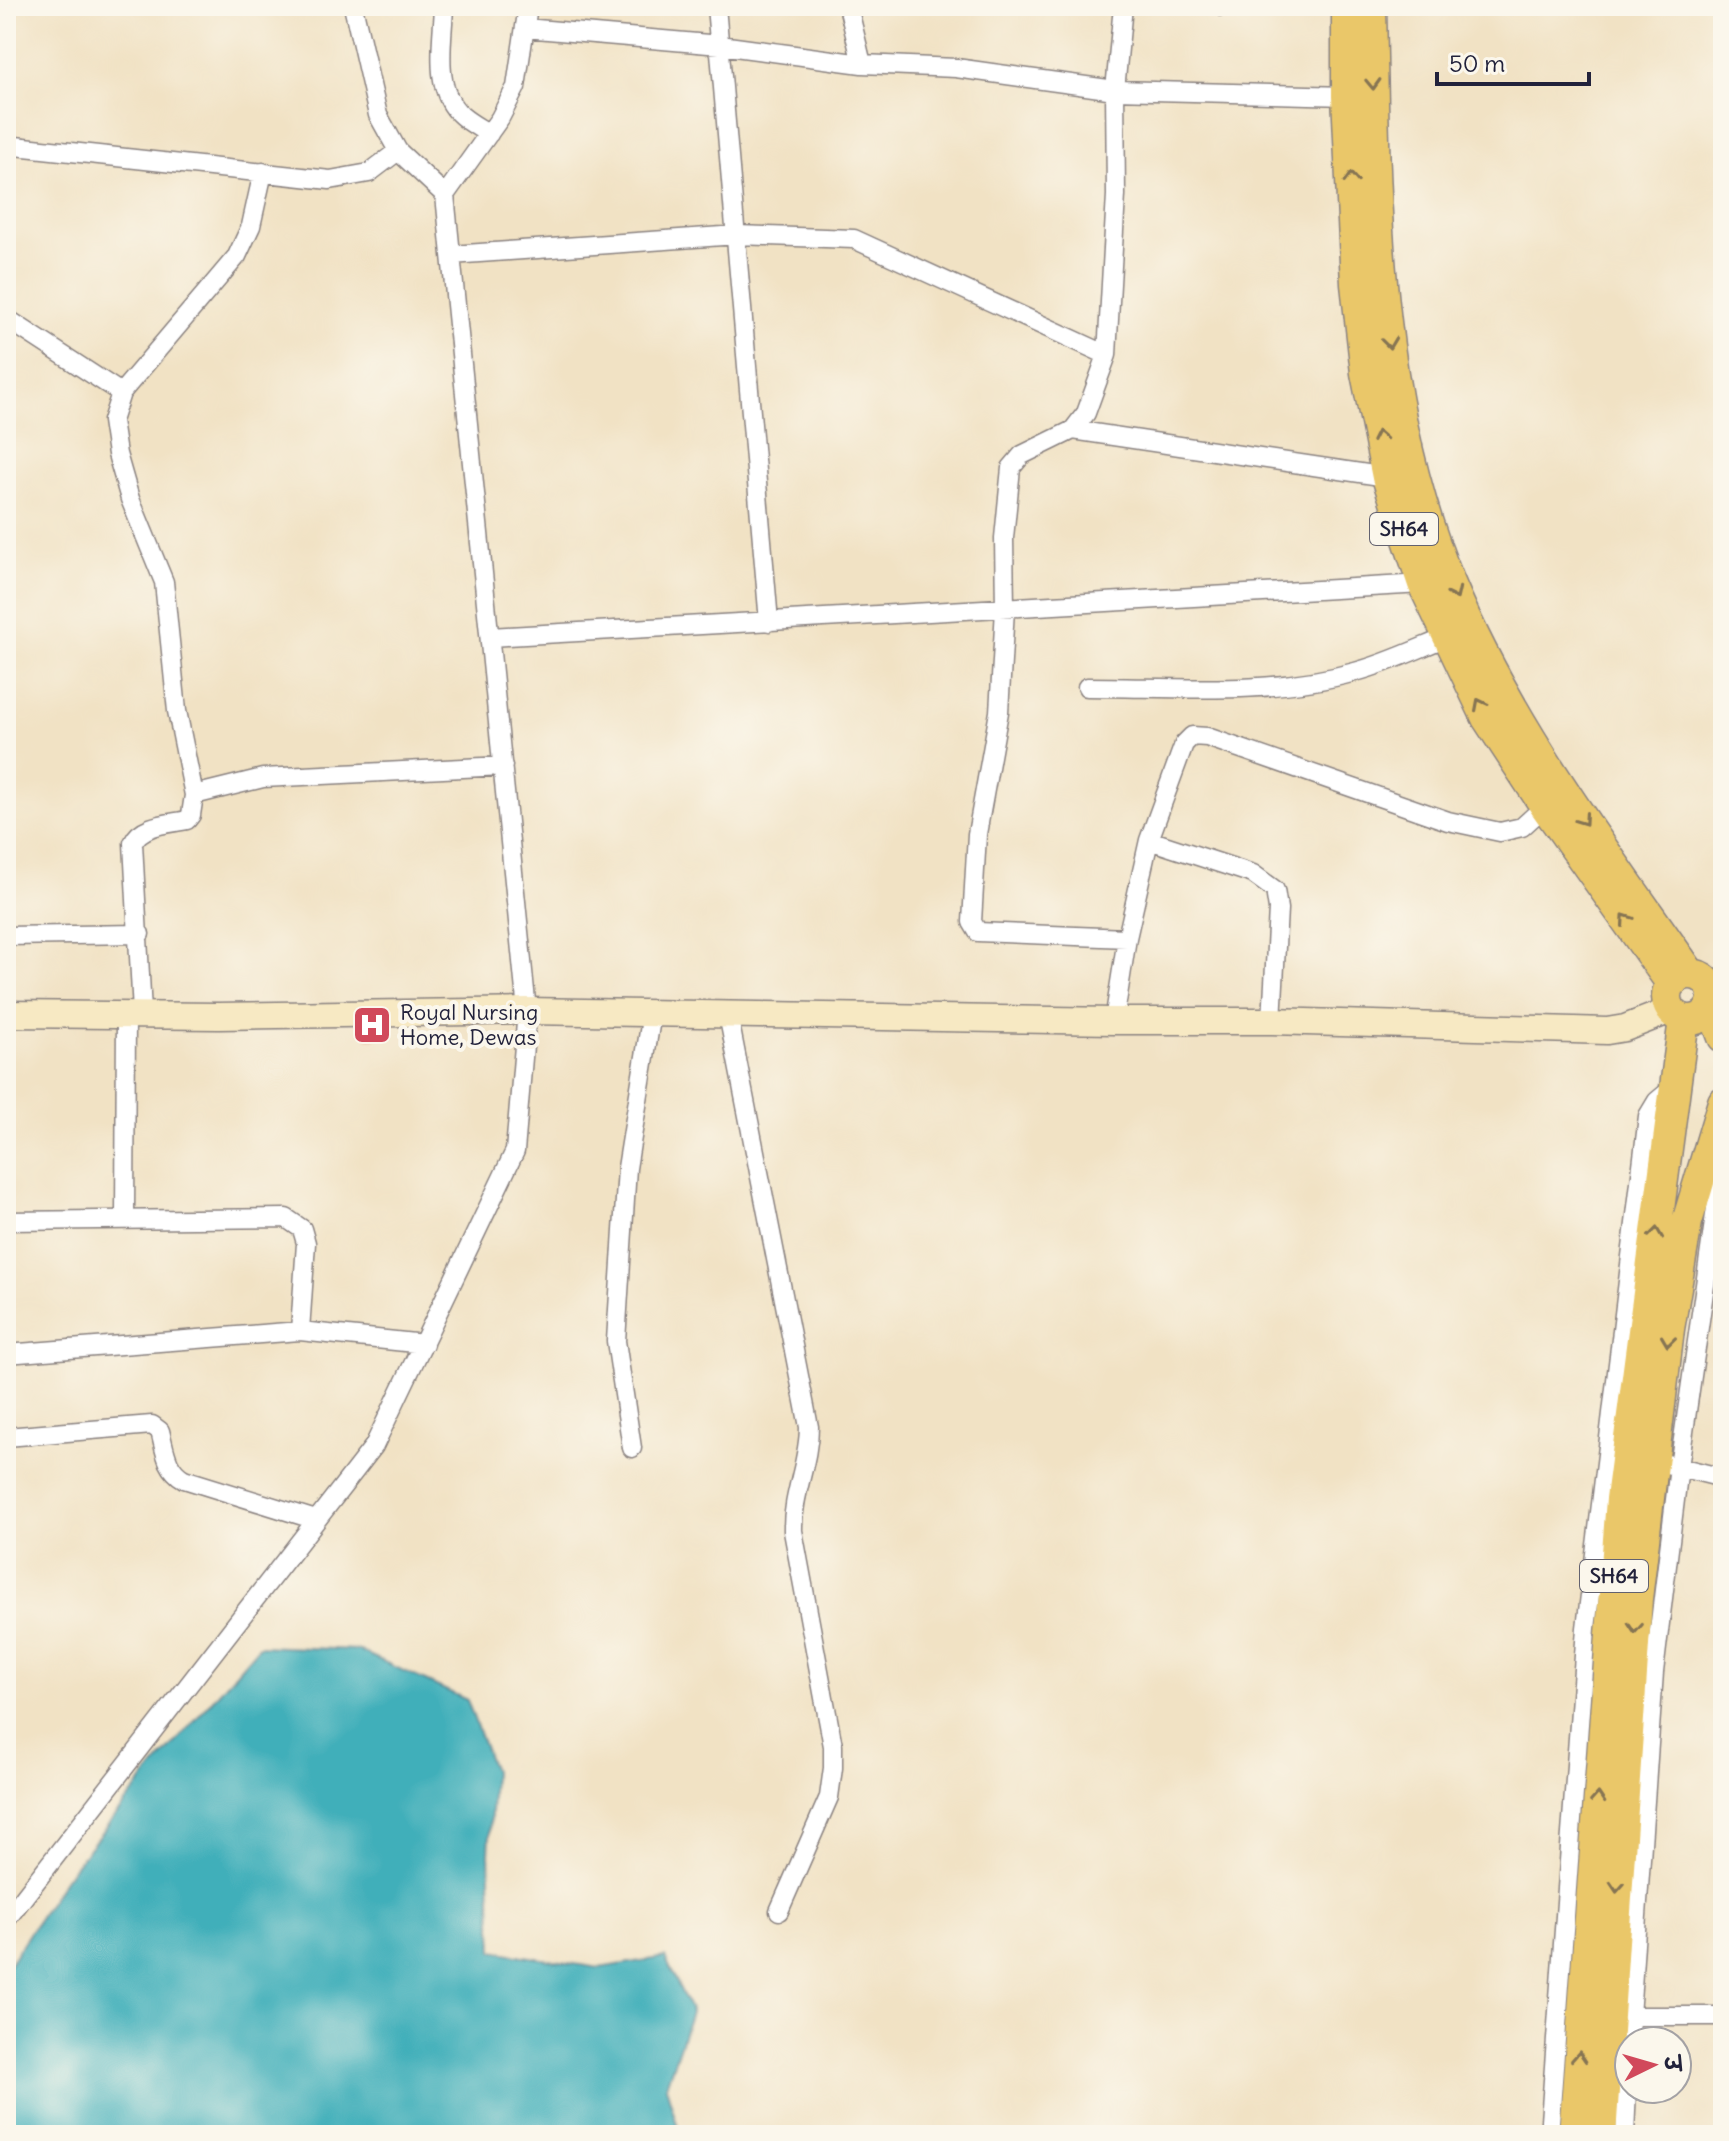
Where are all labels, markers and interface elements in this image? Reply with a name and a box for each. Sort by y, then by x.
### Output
scale bar [1437,36,1589,86]
text: 50 m [1449,48,1505,78]
one-way arrow [1365,78,1382,91]
one-way arrow [1343,171,1360,184]
one-way arrow [1380,336,1397,350]
one-way arrow [1371,429,1388,442]
road number: SH64 [1370,513,1438,545]
one-way arrow [1445,586,1461,600]
one-way arrow [1475,697,1490,712]
one-way arrow [1573,811,1588,825]
one-way arrow [1621,914,1635,928]
place label: Royal Nursing Home, Dewas [400,998,538,1051]
hospital icon: Royal Nursing Home, Dewas [351,1004,393,1046]
one-way arrow [1647,1226,1664,1239]
one-way arrow [1659,1335,1676,1348]
road number: SH64 [1580,1560,1648,1592]
one-way arrow [1627,1622,1644,1635]
one-way arrow [1589,1791,1606,1804]
one-way arrow [1609,1881,1626,1894]
north arrow [1613,2025,1693,2105]
one-way arrow [1570,2050,1587,2063]
text: उ [1658,2053,1688,2074]

